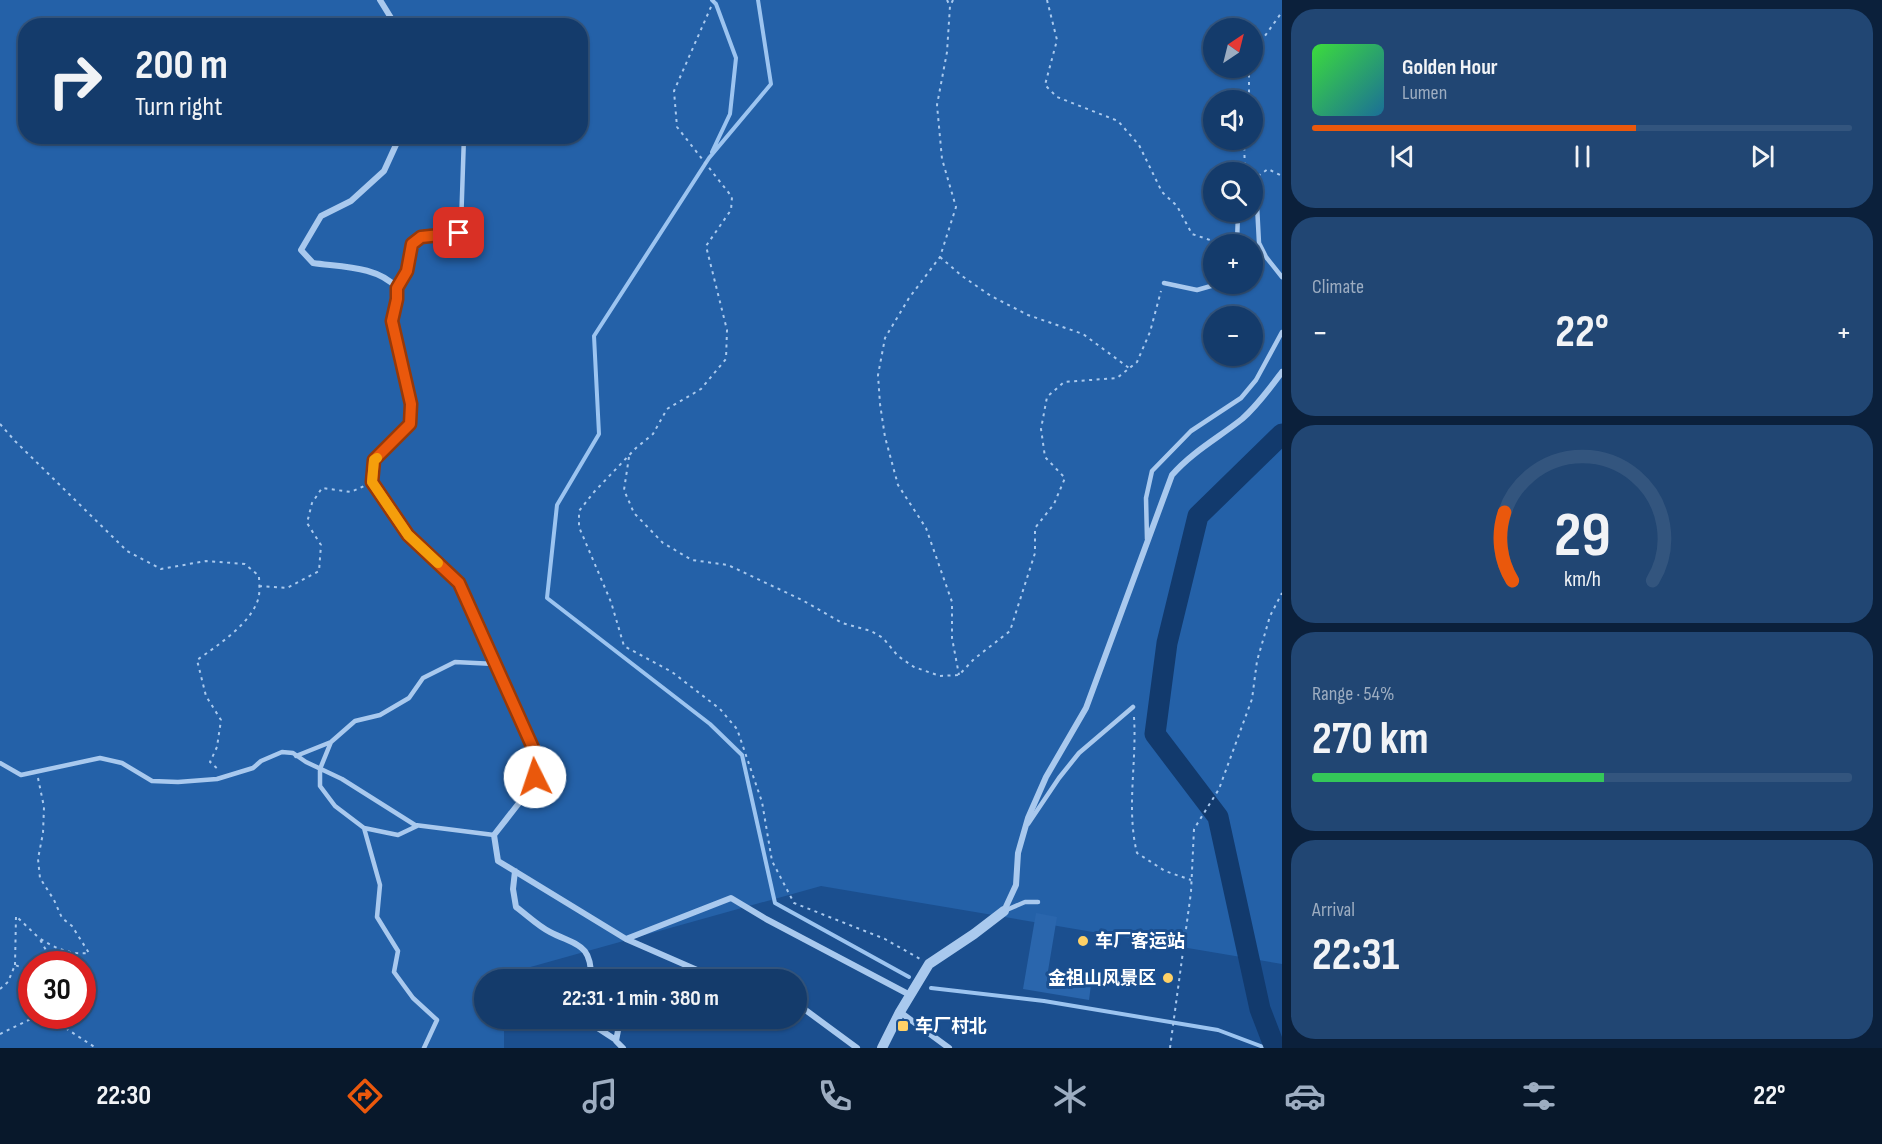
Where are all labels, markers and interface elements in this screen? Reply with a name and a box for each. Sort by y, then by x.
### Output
north arrow [1203,18,1263,78]
map controls [1203,18,1263,366]
text: 200 m [135,40,228,91]
icon: right [36,42,114,120]
text: Golden Hour [1402,54,1498,81]
text: Lumen [1402,81,1447,105]
button: sound [1203,90,1263,150]
text: Turn right [135,91,222,123]
icon: previous [1386,140,1419,173]
icon: pause [1566,140,1599,173]
icon: next [1746,140,1779,173]
button: search [1203,162,1263,222]
pin [433,207,484,258]
icon: arrive [442,216,475,249]
button: + [1203,234,1263,294]
text: Climate [1312,275,1364,299]
text: 22° [1555,305,1609,360]
button: − [1203,306,1263,366]
text: − [1312,313,1328,353]
text: + [1836,313,1852,353]
text: 29 [1554,499,1610,574]
text: km/h [1563,567,1601,592]
text: Range · 54% [1312,682,1394,706]
text: 270 km [1312,712,1428,767]
position arrow [503,745,567,809]
text: Arrival [1312,898,1355,922]
text: 22:31 [1312,928,1399,983]
place label: 车厂客运站 [1095,931,1185,952]
marker: 车厂客运站 [1076,934,1090,948]
speed limit sign: 30 [18,951,96,1029]
place label: 金祖山风景区 [1048,968,1156,989]
marker: 金祖山风景区 [1161,971,1175,985]
text: 22:31 · 1 min · 380 m [562,985,719,1012]
place label: 车厂村北 [915,1016,987,1037]
marker: 车厂村北 [896,1019,910,1033]
icon: directions [344,1075,386,1117]
icon: music [579,1075,621,1117]
icon: phone [814,1075,856,1117]
icon: climate [1049,1075,1091,1117]
icon: car [1284,1075,1326,1117]
icon: filters [1518,1075,1560,1117]
text: 22:30 [96,1080,151,1112]
text: 22° [1753,1080,1786,1112]

